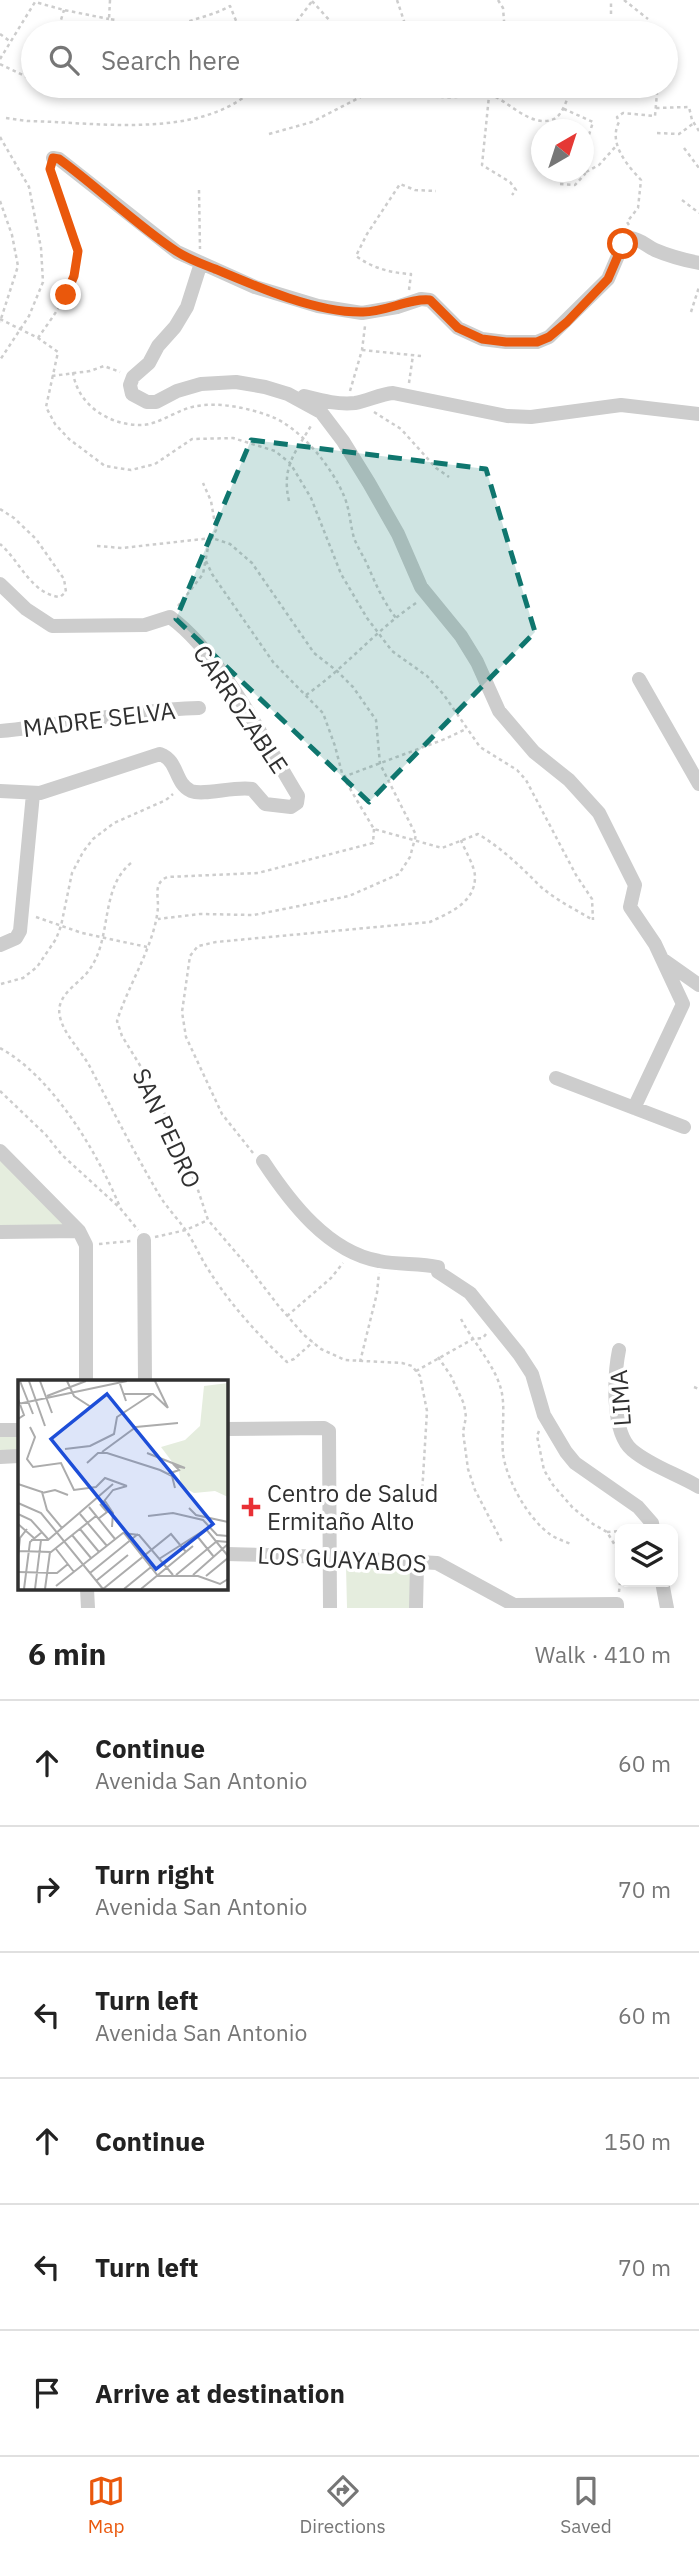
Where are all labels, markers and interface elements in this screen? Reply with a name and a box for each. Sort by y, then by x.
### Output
search box [21,21,678,98]
icon: search [45,41,83,79]
text: Search here [101,43,240,77]
north arrow [531,119,594,182]
route start [607,228,638,259]
route end [50,279,81,310]
street label: CARROZABLE [186,639,296,779]
street label: MADRE SELVA [21,694,177,744]
street label: SAN PEDRO [125,1063,209,1193]
street label: LIMA [602,1369,638,1427]
inset map [18,1380,228,1590]
place label: Centro de Salud Ermitaño Alto [267,1477,439,1537]
marker: Centro de Salud Ermitaño Alto [241,1497,261,1517]
map controls [615,1524,678,1587]
button: layers [615,1524,678,1587]
street label: LOS GUAYABOS [257,1539,427,1579]
text: 6 min [28,1634,106,1673]
text: Walk · 410 m [535,1639,671,1669]
text: Continue [95,1731,205,1765]
icon: ahead [28,1744,66,1782]
text: 60 m [618,1748,671,1778]
text: Avenida San Antonio [95,1765,307,1795]
text: Turn right [95,1857,214,1891]
icon: right [28,1870,66,1908]
text: 70 m [618,1874,671,1904]
text: Avenida San Antonio [95,1891,307,1921]
text: Turn left [95,1983,198,2017]
icon: left [28,1996,66,2034]
text: 60 m [618,2000,671,2030]
text: Avenida San Antonio [95,2017,307,2047]
icon: ahead [28,2122,66,2160]
text: Continue [95,2124,205,2158]
text: 150 m [604,2126,671,2156]
icon: left [28,2248,66,2286]
text: Turn left [95,2250,198,2284]
text: 70 m [618,2252,671,2282]
icon: arrive [28,2374,66,2412]
text: Arrive at destination [95,2376,345,2410]
tab: Map [87,2472,125,2538]
tab: Directions [299,2472,386,2538]
tab: Saved [560,2472,612,2538]

